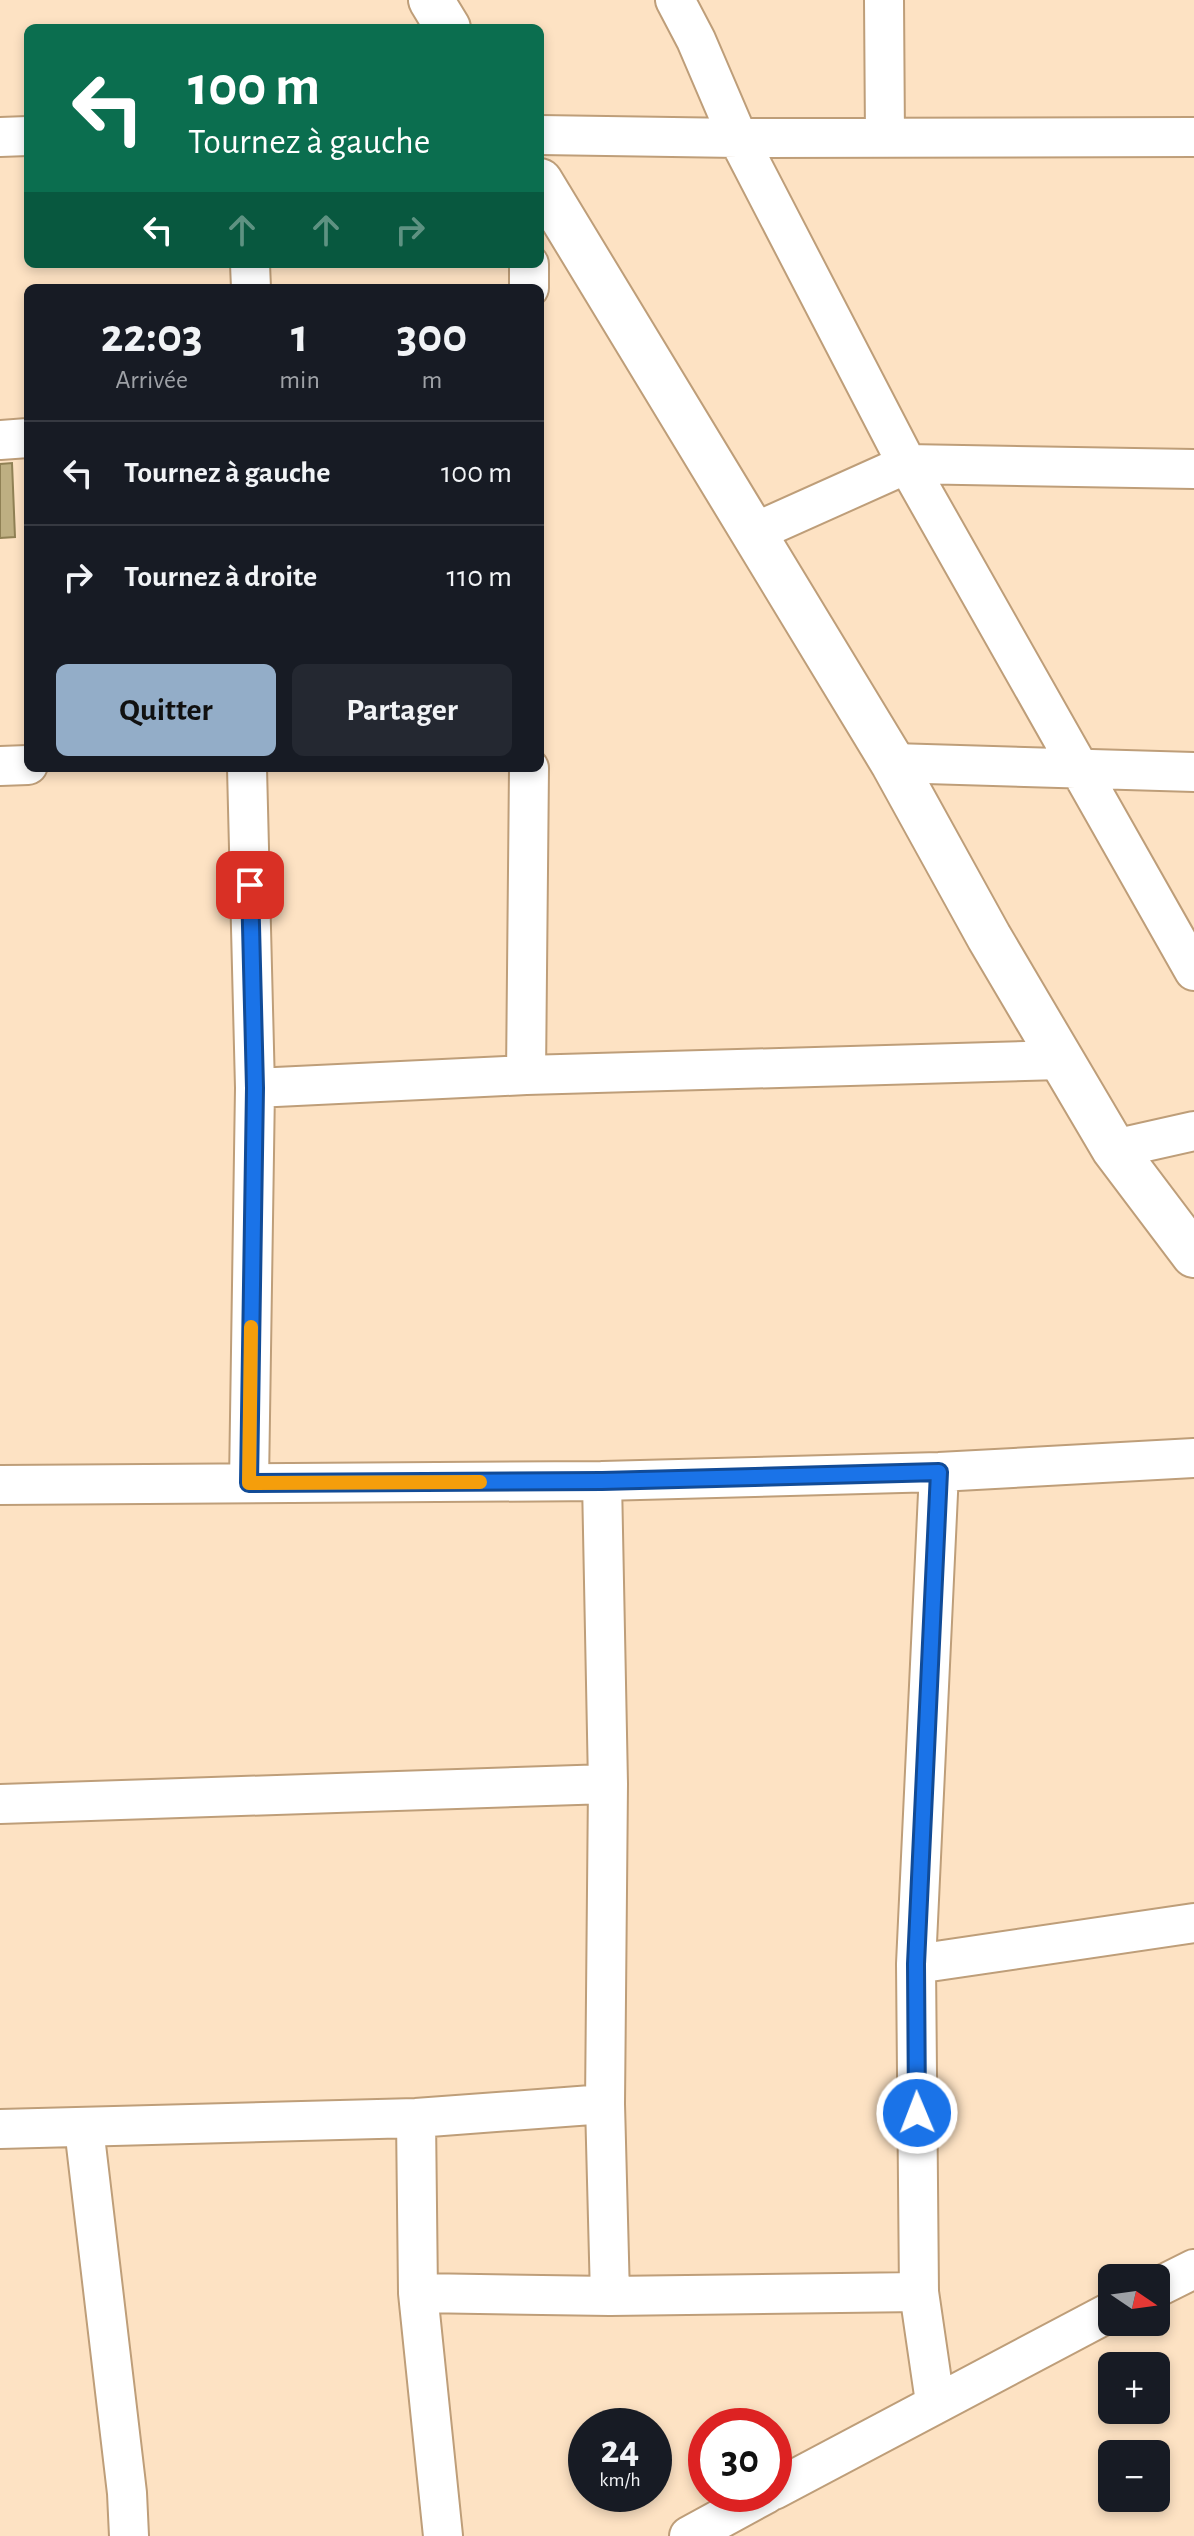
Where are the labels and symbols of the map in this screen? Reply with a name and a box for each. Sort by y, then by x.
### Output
pin [216,851,284,919]
position arrow [875,2071,959,2155]
north arrow [1098,2264,1170,2336]
speed limit sign: 30 [688,2408,792,2512]

